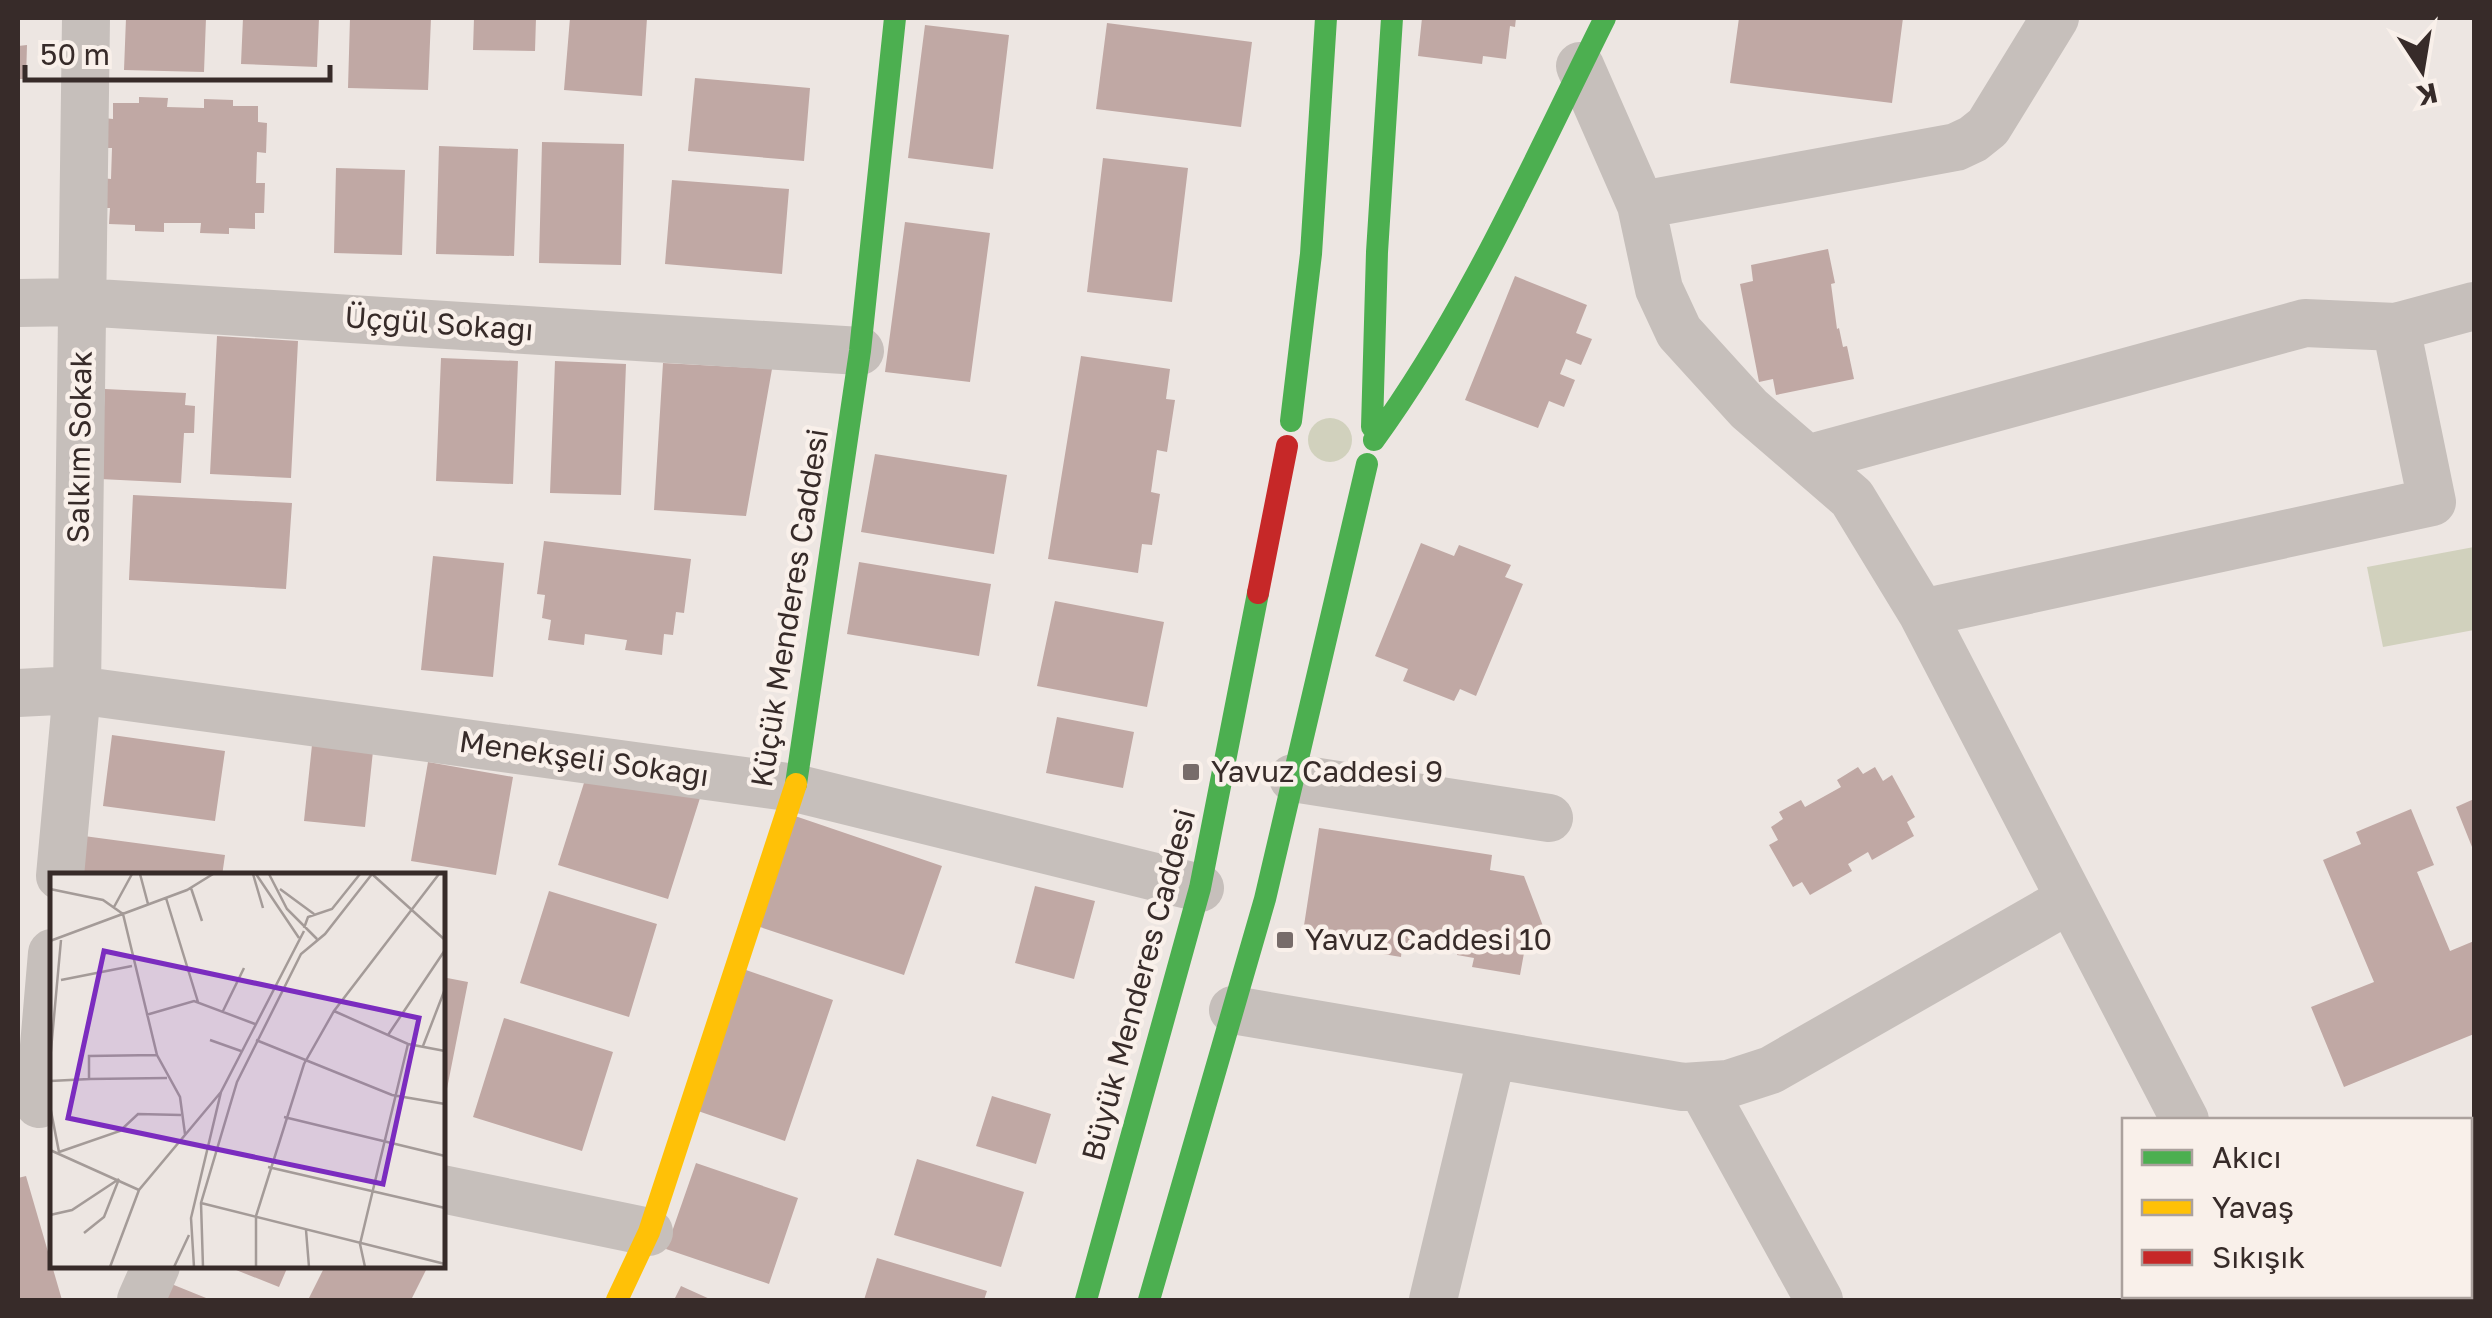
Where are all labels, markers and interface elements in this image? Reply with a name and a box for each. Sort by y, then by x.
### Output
scale bar [25,20,330,82]
north arrow [2372,20,2472,120]
text: 50 m [40,36,110,72]
text: K [2414,77,2441,113]
street label: Üçgül Sokağı [343,298,535,348]
street label: Salkım Sokak [59,350,99,544]
street label: Küçük Menderes Caddesi [743,426,835,790]
street label: Menekşeli Sokağı [457,723,711,793]
place label: Yavuz Caddesi 9 [1211,753,1443,789]
marker: Yavuz Caddesi 9 [1180,761,1202,783]
street label: Büyük Menderes Caddesi [1074,805,1202,1165]
inset map [50,873,445,1268]
place label: Yavuz Caddesi 10 [1305,921,1552,957]
marker: Yavuz Caddesi 10 [1274,929,1296,951]
legend [2122,1118,2472,1298]
text: Akıcı [2212,1139,2281,1175]
text: Yavaş [2212,1189,2294,1225]
text: Sıkışık [2212,1239,2305,1275]

